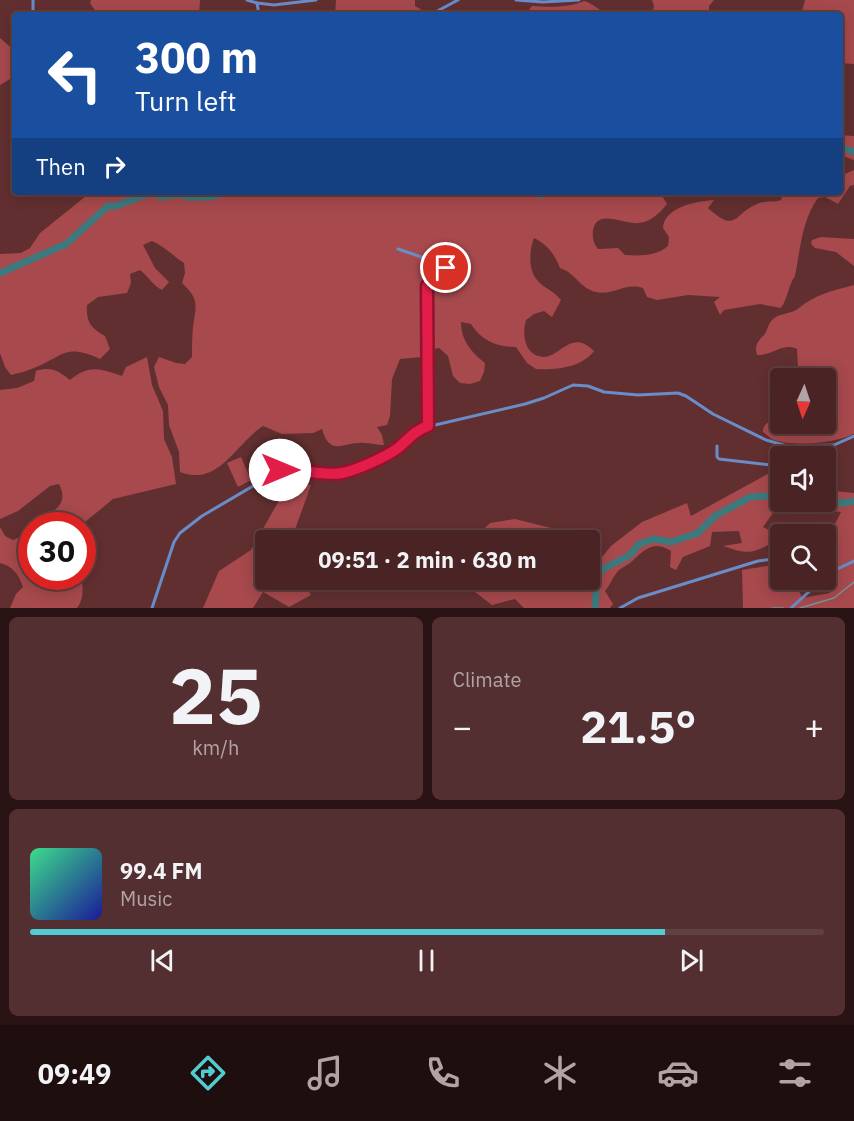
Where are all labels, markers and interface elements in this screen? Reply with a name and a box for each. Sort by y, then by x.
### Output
text: 300 m [135,30,258,85]
icon: left [36,36,114,114]
text: Turn left [135,83,236,118]
icon: right [98,150,131,183]
text: Then [36,152,86,181]
pin [420,242,471,293]
icon: arrive [429,251,462,284]
north arrow [770,368,836,434]
map controls [770,368,836,590]
position arrow [248,438,312,502]
button: sound [770,446,836,512]
speed limit sign: 30 [18,512,96,590]
button: search [770,524,836,590]
text: 09:51 · 2 min · 630 m [318,545,537,574]
text: 25 [169,644,263,745]
text: Climate [453,666,521,693]
text: 21.5° [580,697,696,755]
text: − [453,705,472,748]
text: + [804,705,824,748]
text: km/h [192,734,239,761]
text: 99.4 FM [120,856,203,885]
text: Music [120,885,172,912]
icon: previous [146,944,179,977]
icon: pause [410,944,443,977]
icon: next [675,944,708,977]
icon: directions [187,1052,229,1094]
icon: music [304,1052,346,1094]
icon: phone [422,1052,464,1094]
icon: climate [539,1052,581,1094]
icon: car [657,1052,699,1094]
icon: filters [774,1052,816,1094]
text: 09:49 [38,1056,111,1091]

